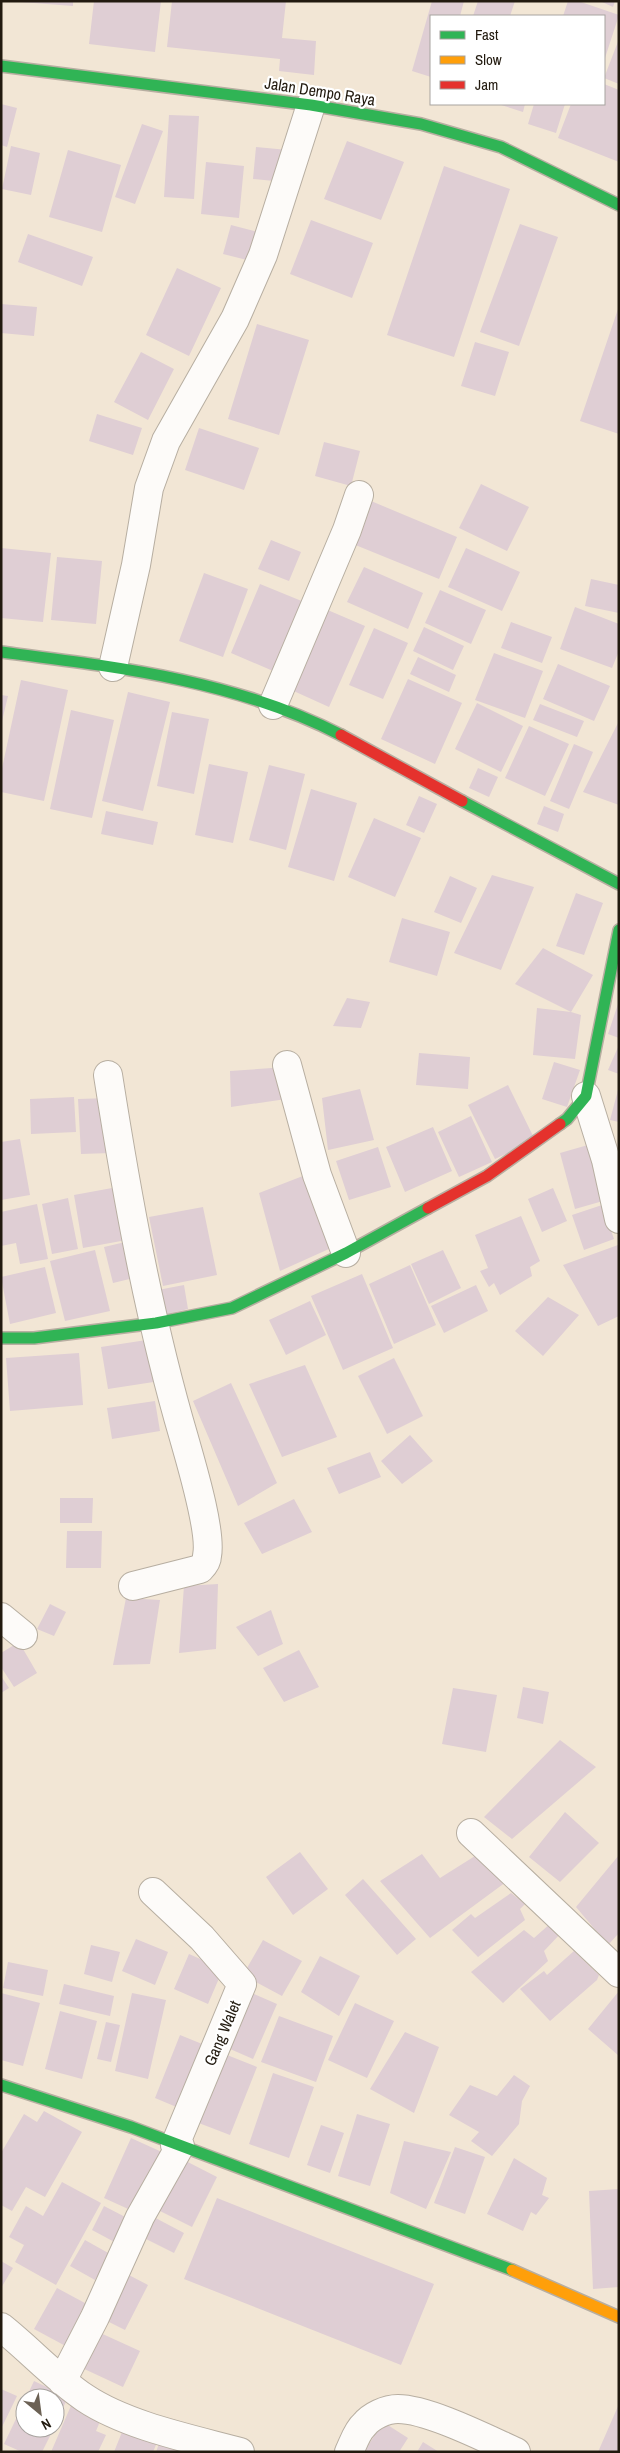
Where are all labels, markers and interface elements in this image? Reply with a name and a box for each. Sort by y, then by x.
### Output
legend [430,15,605,105]
text: Fast [475,24,499,45]
text: Slow [475,49,502,70]
street label: Jalan Dempo Raya [263,71,378,111]
text: Jam [475,74,498,95]
street label: Gang Walet [198,1997,246,2069]
north arrow [15,2388,65,2438]
text: N [38,2414,54,2434]

